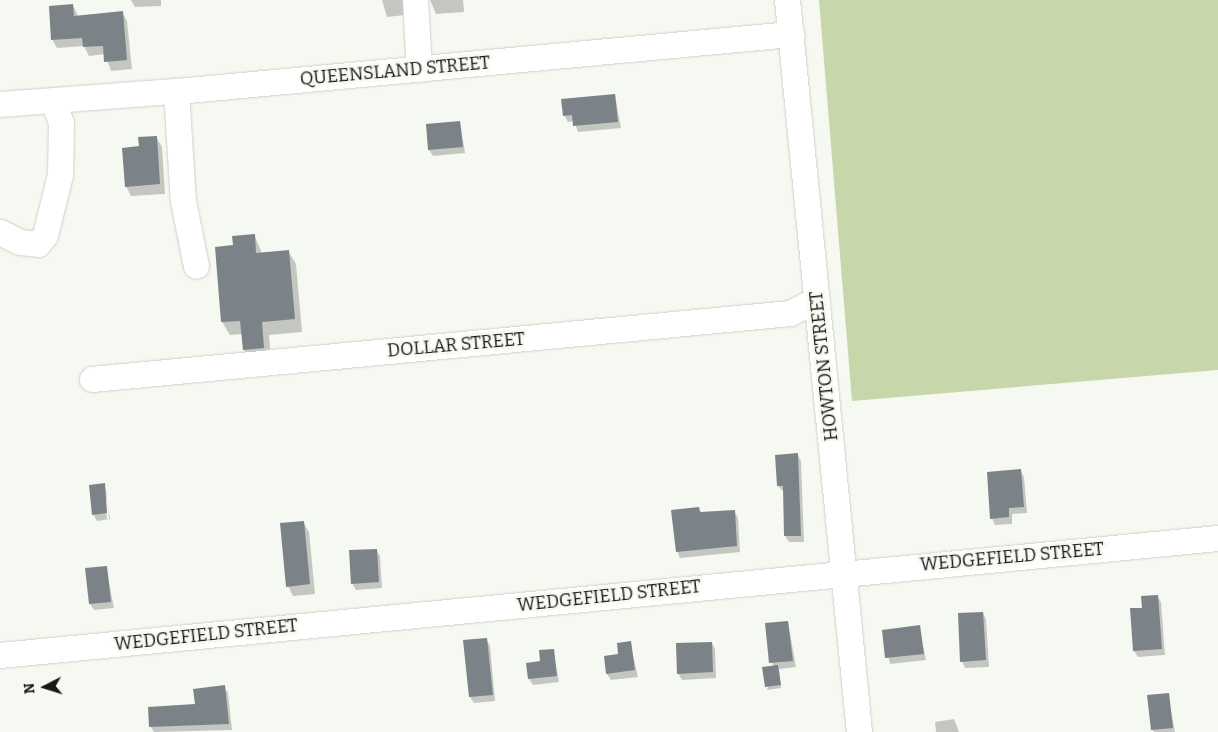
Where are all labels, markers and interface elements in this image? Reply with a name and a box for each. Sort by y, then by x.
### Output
street label: QUEENSLAND STREET [299,52,491,90]
street label: HOWTON STREET [805,290,843,442]
street label: DOLLAR STREET [386,328,526,362]
street label: WEDGEFIELD STREET [919,538,1105,576]
street label: WEDGEFIELD STREET [516,576,702,616]
street label: WEDGEFIELD STREET [113,615,299,655]
north arrow [20,662,70,712]
text: N [21,682,38,694]

